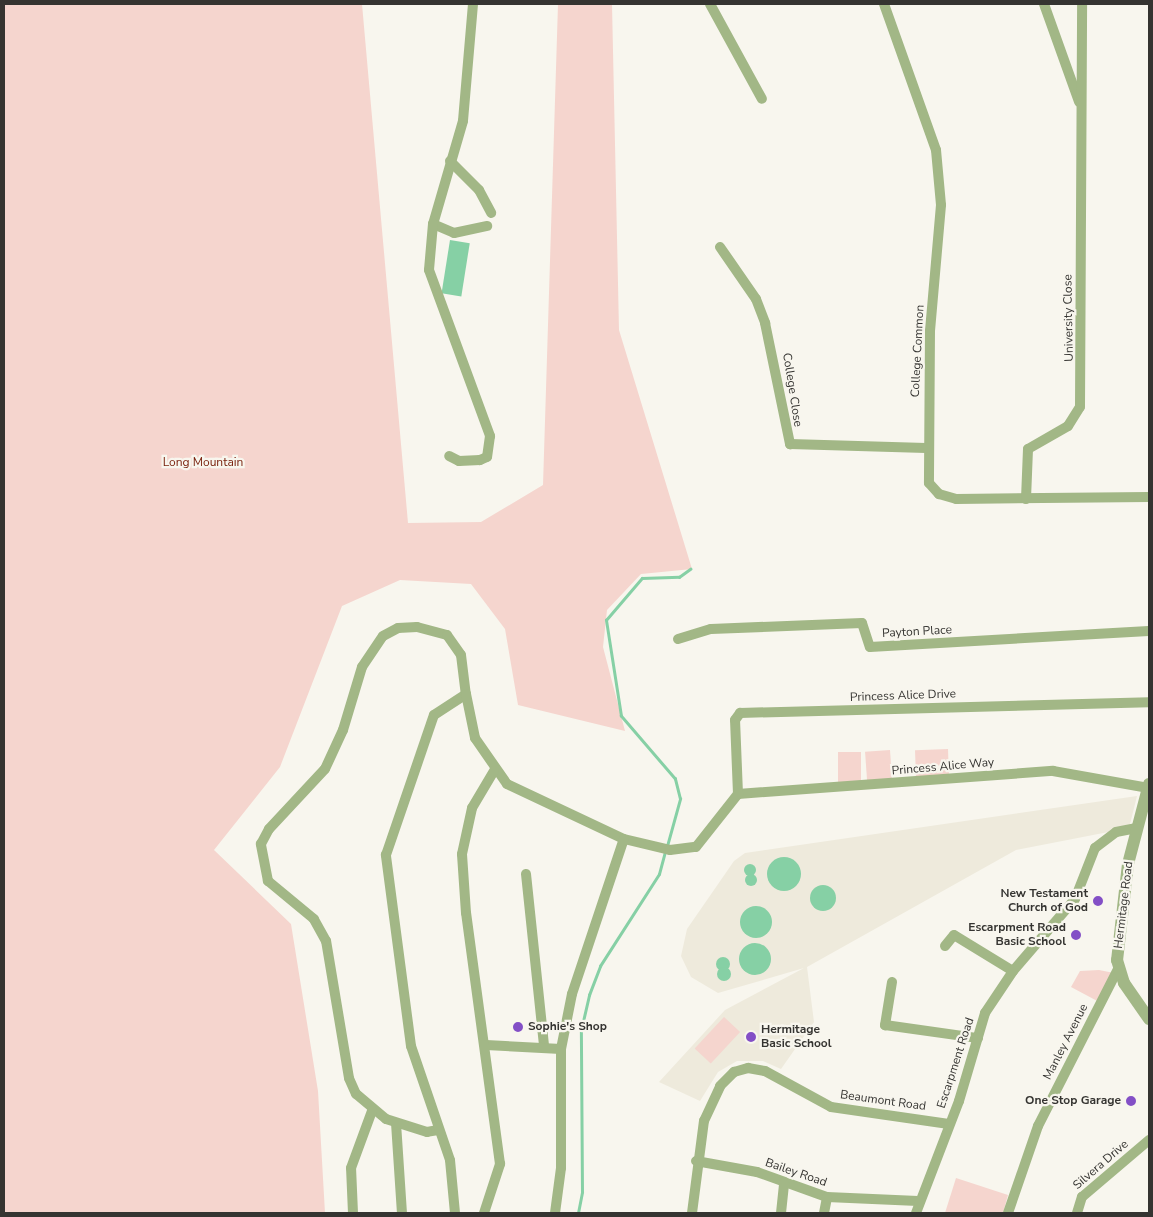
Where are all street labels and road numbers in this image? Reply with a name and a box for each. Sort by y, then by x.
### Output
street label: University Close [1061,274,1077,362]
street label: College Common [908,304,928,398]
street label: College Close [779,352,805,428]
street label: Payton Place [882,623,952,641]
street label: Princess Alice Drive [850,687,956,705]
street label: Princess Alice Way [891,755,995,779]
street label: Hermitage Road [1112,861,1136,949]
street label: Manley Avenue [1041,1002,1091,1082]
street label: Escarpment Road [935,1016,977,1110]
street label: Beaumont Road [839,1088,927,1114]
street label: Silvera Drive [1071,1137,1131,1193]
street label: Bailey Road [763,1156,829,1190]

